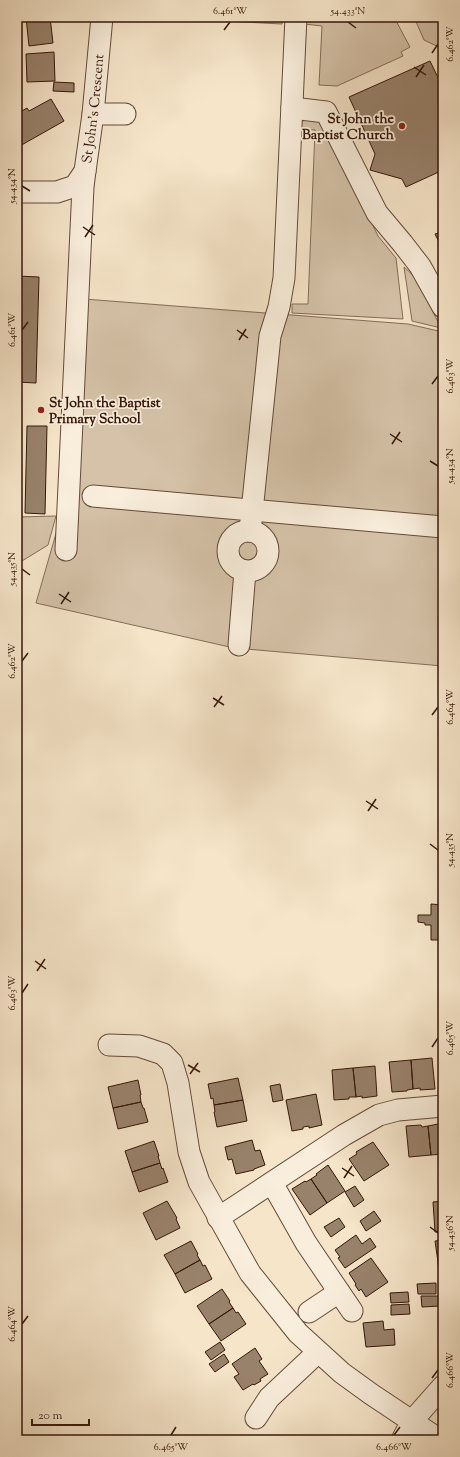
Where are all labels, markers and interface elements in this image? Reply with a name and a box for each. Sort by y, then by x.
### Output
text: 6.461°W [213,4,247,19]
text: 54.433°N [330,4,365,19]
text: 6.462°W [443,26,458,62]
street label: St John's Crescent [78,53,111,165]
place label: St John the Baptist Church [302,110,395,146]
marker: St John the Baptist Church [397,121,407,131]
text: 54.434°N [5,168,20,205]
text: 6.461°W [5,313,20,347]
text: 6.463°W [443,359,458,393]
place label: St John the Baptist Primary School [49,394,161,430]
marker: St John the Baptist Primary School [36,405,46,415]
text: 54.434°N [443,448,458,485]
text: 54.435°N [5,552,20,587]
text: 6.462°W [5,643,20,679]
text: 6.464°W [443,689,458,725]
text: 54.435°N [443,833,458,868]
text: 6.463°W [5,976,20,1010]
text: 6.465°W [443,1021,458,1055]
text: 54.436°N [443,1215,458,1252]
text: 6.464°W [5,1306,20,1342]
text: 6.466°W [443,1352,458,1388]
scale bar [32,1401,89,1427]
text: 20 m [38,1407,63,1425]
text: 6.465°W [154,1440,188,1455]
text: 6.466°W [376,1440,412,1455]

